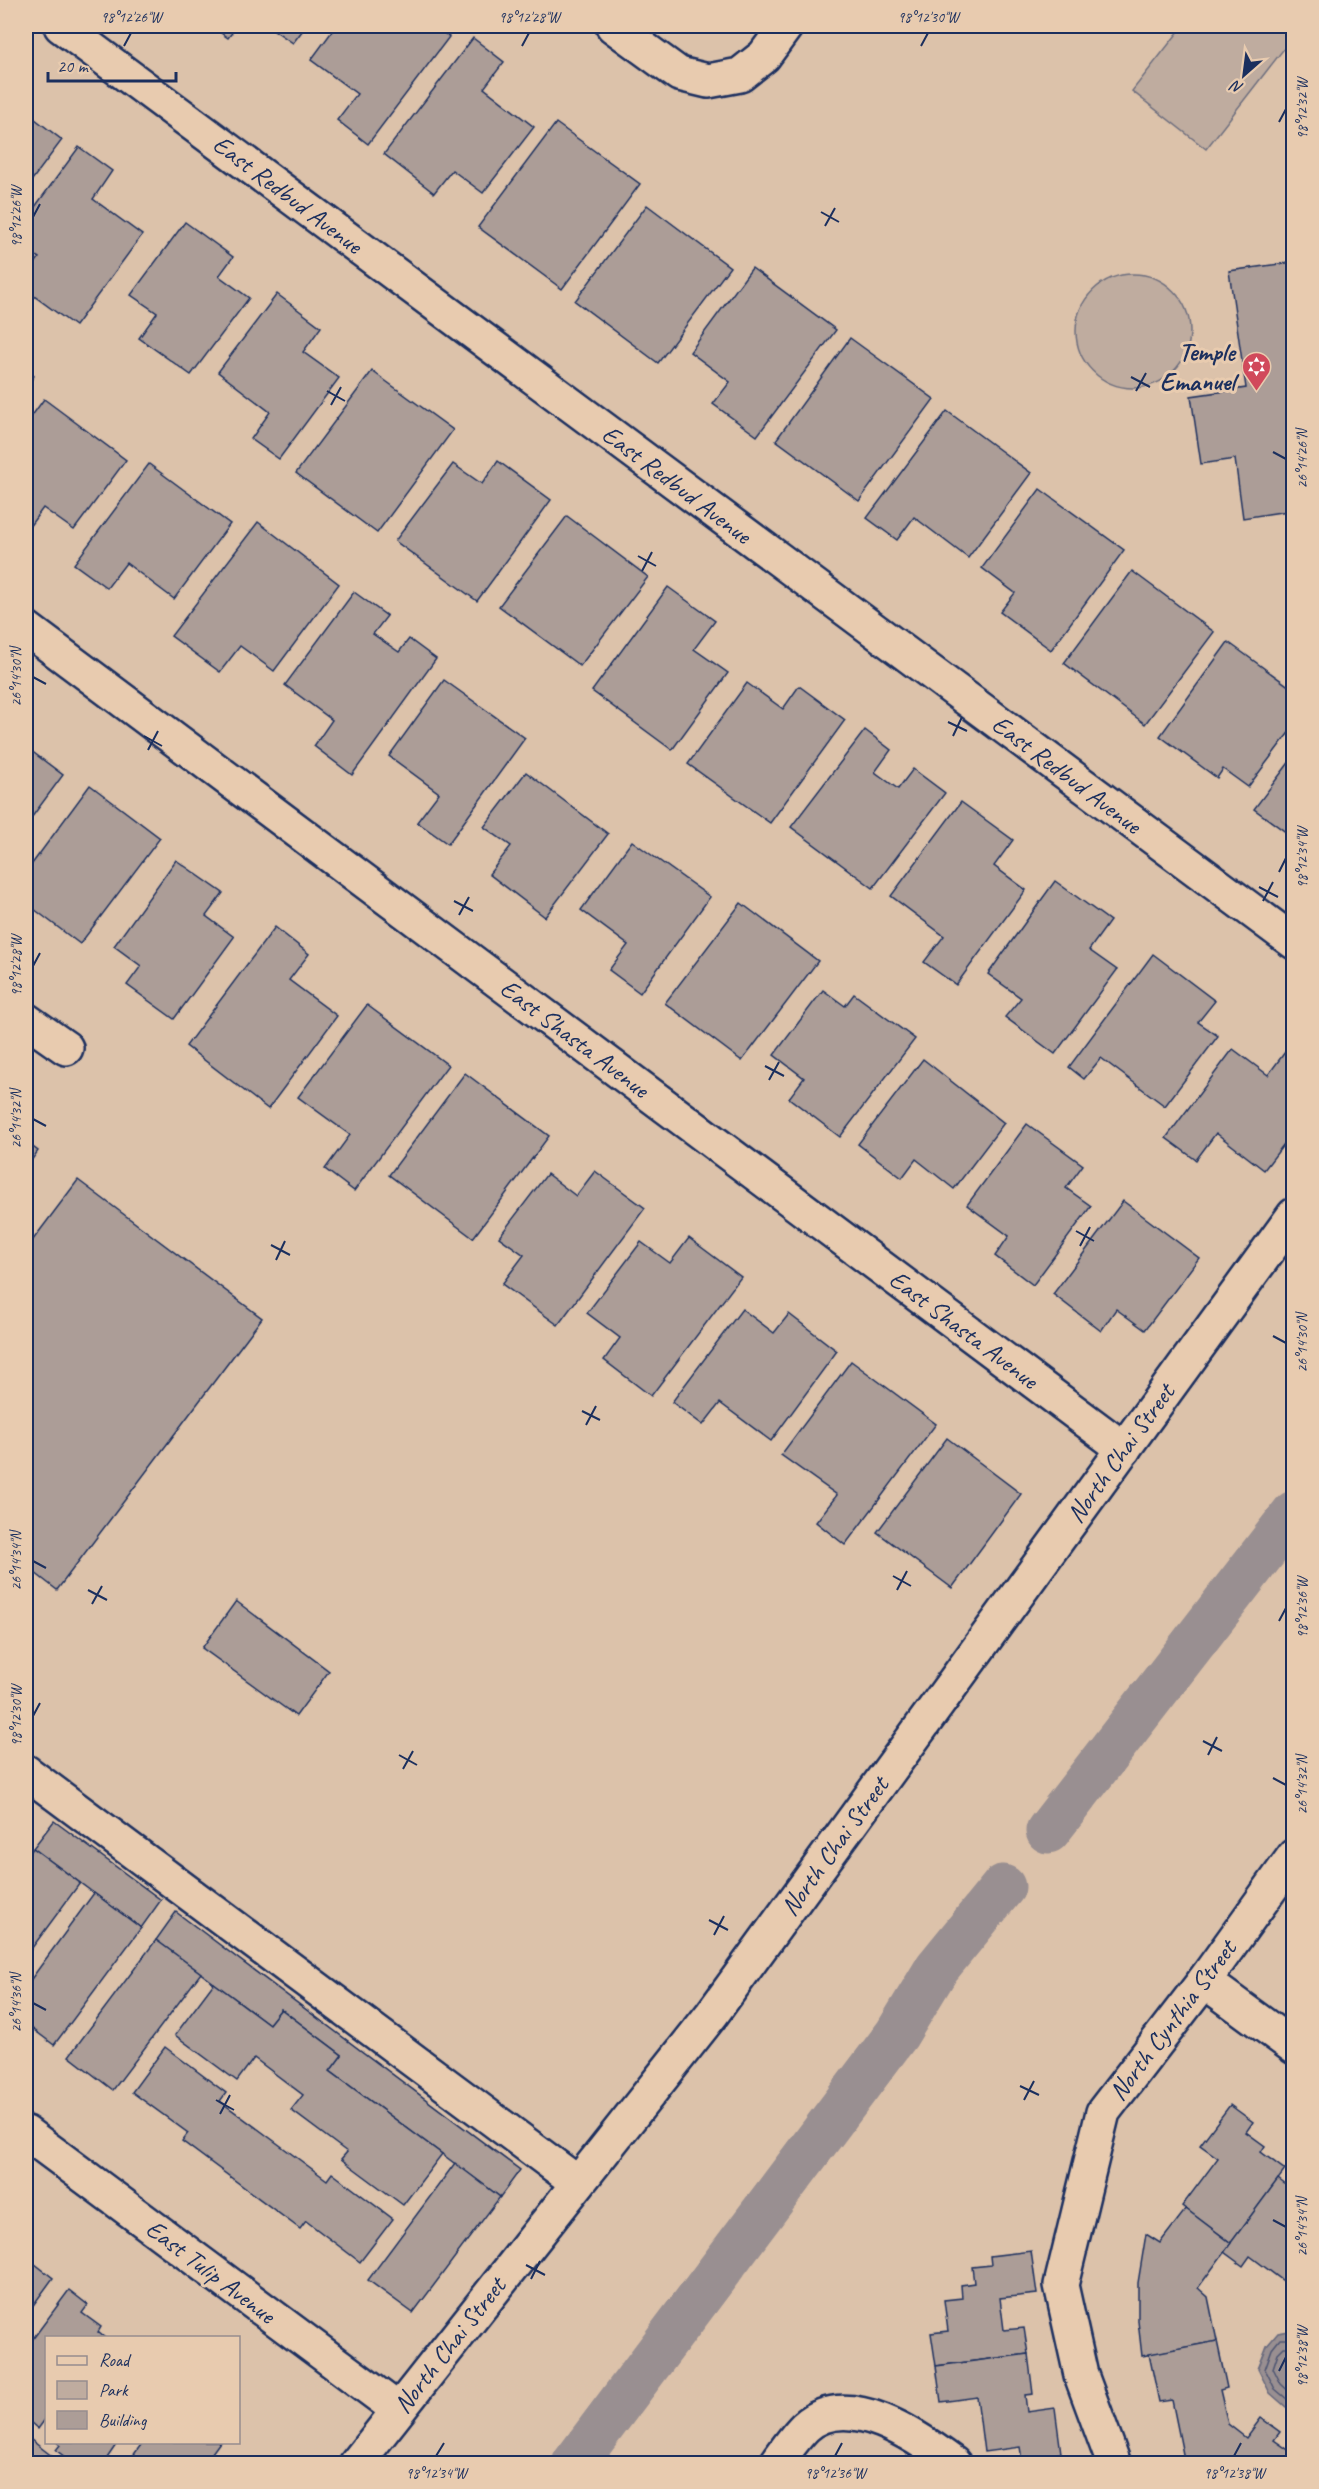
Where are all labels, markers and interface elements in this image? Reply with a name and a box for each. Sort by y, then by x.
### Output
text: 98°12'26"W [101,8,165,27]
text: 98°12'28"W [499,8,563,27]
text: 98°12'30"W [898,8,962,27]
scale bar [48,45,176,83]
north arrow [1214,45,1274,105]
text: 20 m [57,55,90,77]
text: N [1226,75,1246,99]
text: 98°12'32"W [1293,75,1312,139]
street label: East Redbud Avenue [206,127,370,262]
text: 98°12'26"W [7,183,26,247]
place label: Temple Emanuel [1160,335,1240,398]
synagogue icon: Temple Emanuel [1240,350,1272,392]
street label: East Redbud Avenue [595,417,759,552]
text: 26°14'26"N [1293,426,1312,489]
text: 26°14'30"N [7,644,26,707]
street label: East Redbud Avenue [985,707,1149,842]
text: 98°12'34"W [1293,824,1312,888]
text: 98°12'28"W [7,932,26,996]
street label: East Shasta Avenue [494,972,657,1106]
text: 26°14'32"N [7,1086,26,1149]
street label: East Shasta Avenue [883,1263,1046,1397]
text: 26°14'30"N [1293,1310,1312,1373]
street label: North Chai Street [1059,1376,1183,1529]
text: 26°14'34"N [7,1528,26,1591]
text: 98°12'36"W [1293,1574,1312,1638]
text: 98°12'30"W [7,1682,26,1746]
text: 26°14'32"N [1293,1752,1312,1815]
street label: North Chai Street [773,1769,897,1922]
street label: North Cynthia Street [1101,1932,1245,2107]
text: 26°14'36"N [7,1970,26,2033]
text: 26°14'34"N [1293,2194,1312,2257]
street label: East Tulip Avenue [139,2212,283,2332]
street label: North Chai Street [386,2269,514,2420]
text: 98°12'38"W [1293,2323,1312,2387]
legend [45,2336,240,2444]
text: Road [99,2349,132,2371]
text: Park [99,2379,129,2401]
text: Building [99,2409,148,2431]
text: 98°12'34"W [406,2464,470,2483]
text: 98°12'36"W [805,2464,869,2483]
text: 98°12'38"W [1204,2464,1268,2483]

